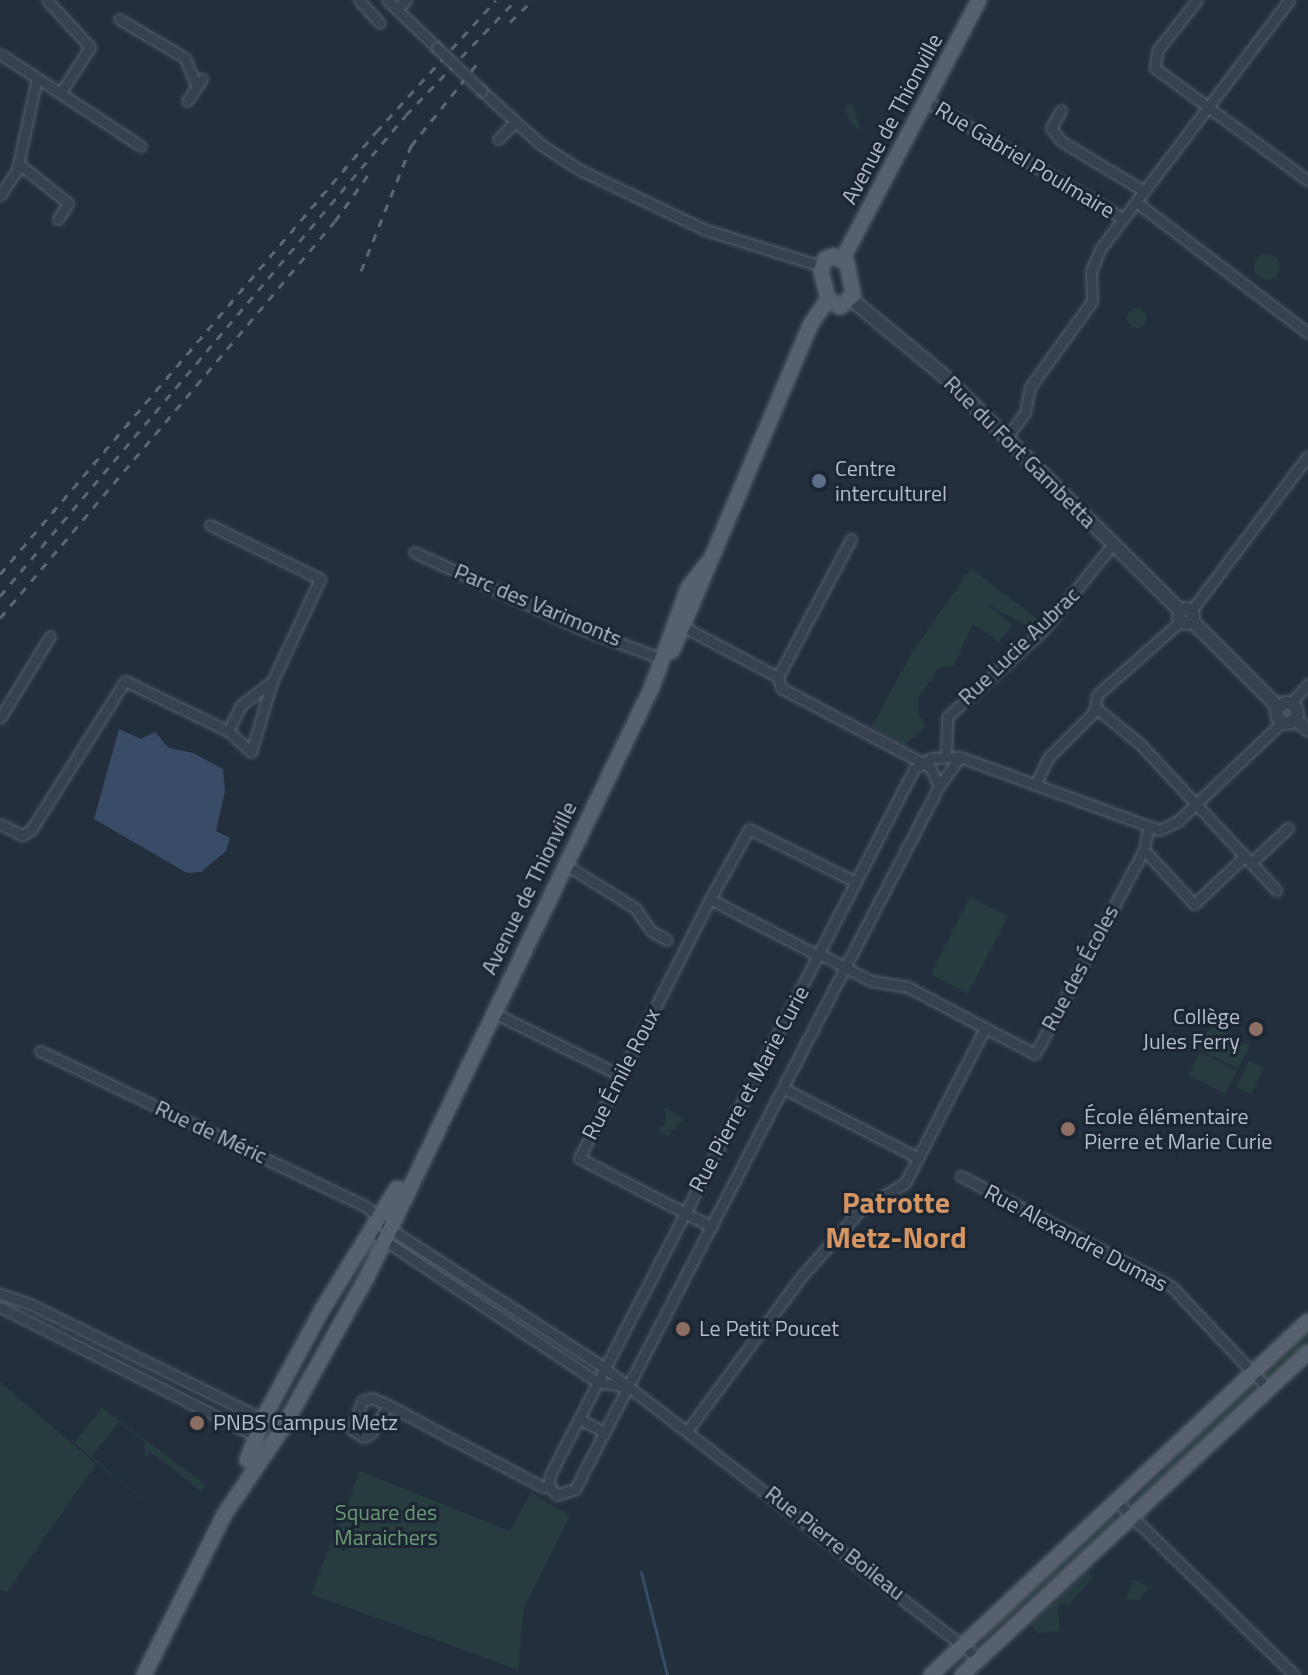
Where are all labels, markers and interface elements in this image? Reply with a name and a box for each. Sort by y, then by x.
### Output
street label: Avenue de Thionville [836,29,948,209]
street label: Rue Gabriel Poulmaire [930,96,1120,224]
street label: Rue du Fort Gambetta [938,370,1102,534]
place label: Centre interculturel [835,455,947,506]
marker: Centre interculturel [810,472,828,490]
street label: Parc des Varimonts [450,558,626,652]
street label: Rue Lucie Aubrac [953,582,1085,710]
street label: Avenue de Thionville [476,797,582,979]
street label: Rue des Écoles [1036,901,1124,1035]
street label: Rue Pierre et Marie Curie [683,981,815,1197]
place label: Collège Jules Ferry [1143,1003,1240,1054]
street label: Rue Émile Roux [577,1004,665,1144]
marker: Collège Jules Ferry [1247,1020,1265,1038]
street label: Rue de Méric [151,1095,271,1169]
place label: École élémentaire Pierre et Marie Curie [1084,1103,1272,1154]
marker: École élémentaire Pierre et Marie Curie [1059,1120,1077,1138]
street label: Rue Alexandre Dumas [980,1179,1172,1297]
district label: Patrotte Metz-Nord [825,1184,967,1254]
place label: Le Petit Poucet [699,1316,839,1342]
marker: Le Petit Poucet [674,1320,692,1338]
place label: PNBS Campus Metz [213,1410,398,1436]
marker: PNBS Campus Metz [188,1414,206,1432]
street label: Rue Pierre Boileau [760,1480,910,1606]
park label: Square des Maraichers [334,1499,438,1550]

